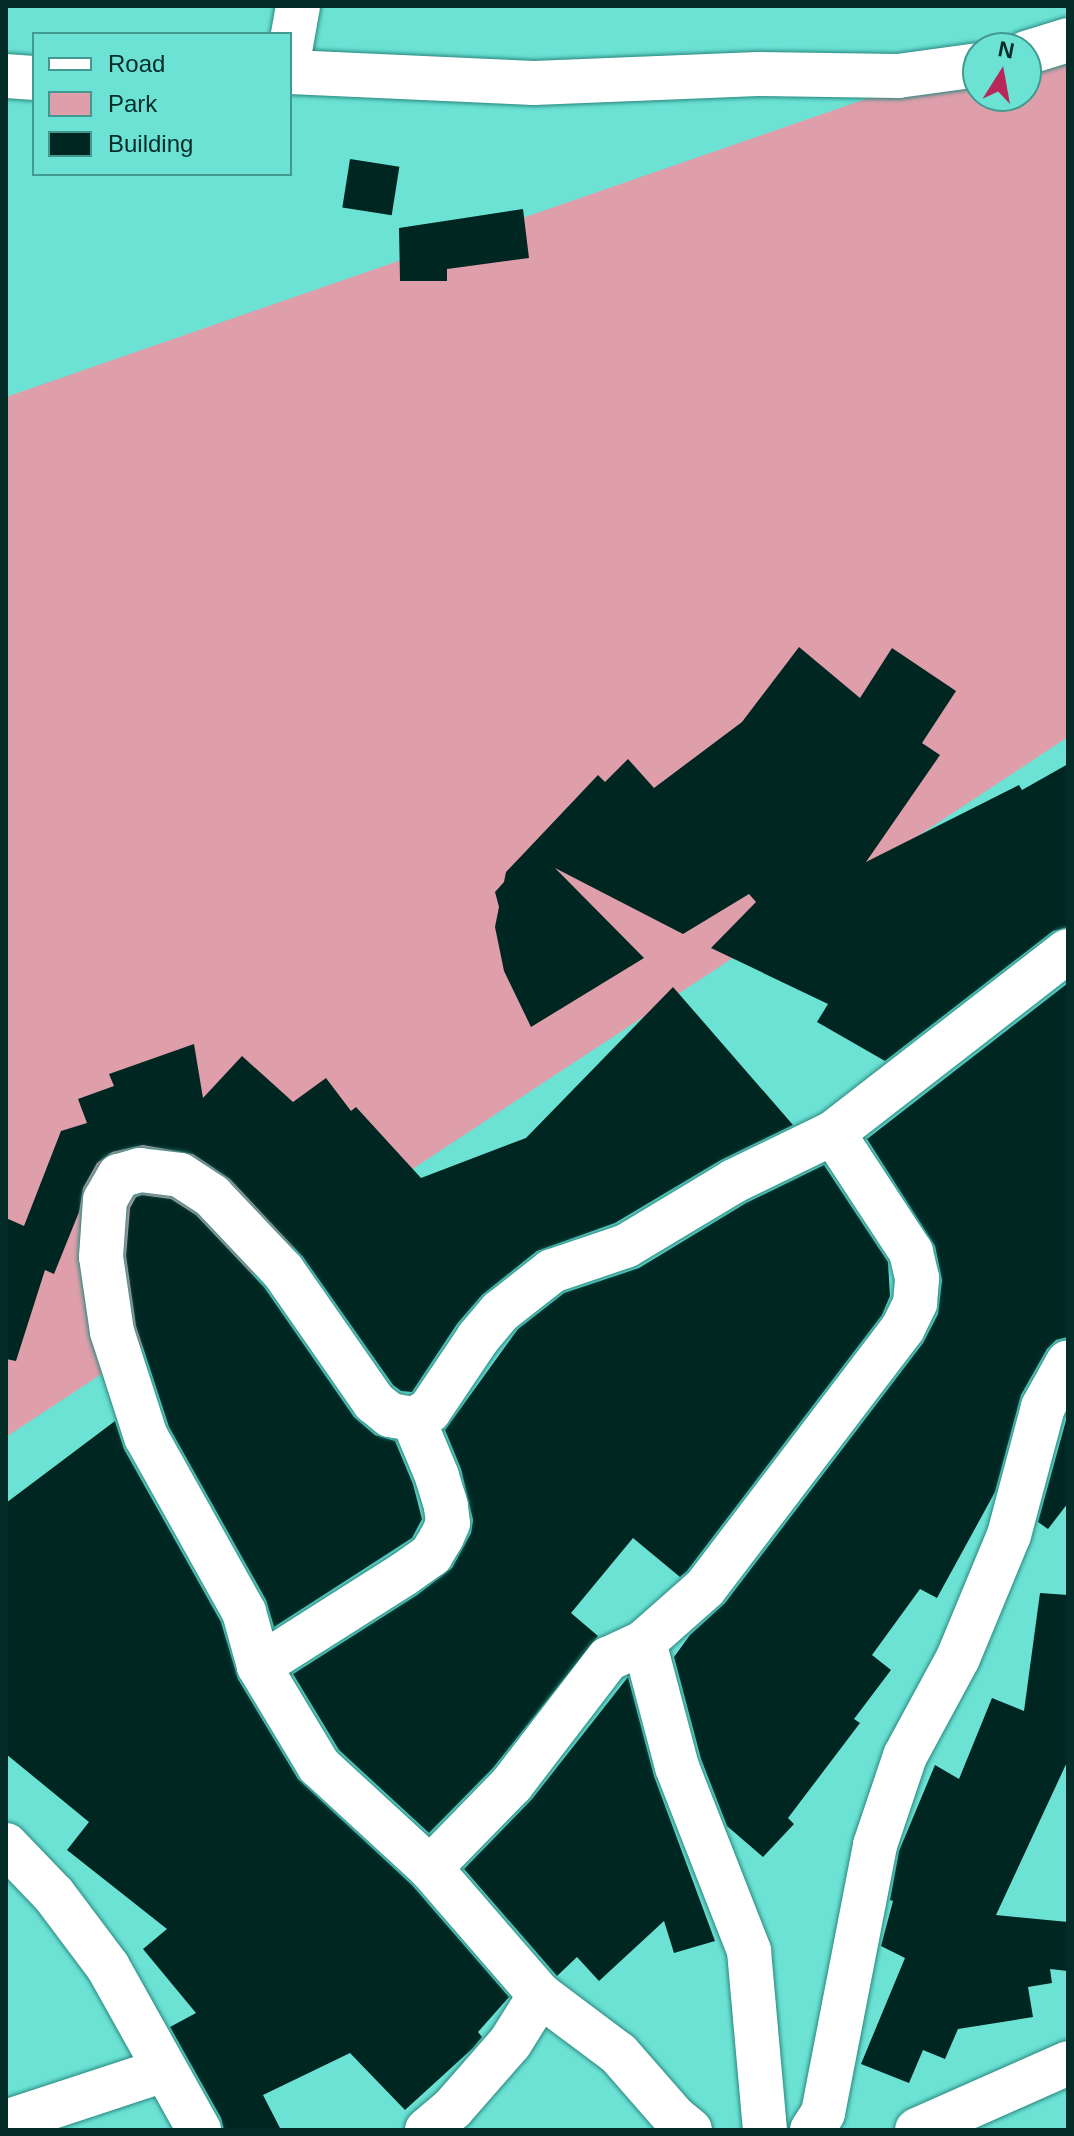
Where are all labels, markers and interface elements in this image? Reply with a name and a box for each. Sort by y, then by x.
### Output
legend [32,32,292,176]
north arrow [962,32,1042,112]
text: N [996,36,1016,64]
text: Road [108,50,165,77]
text: Park [108,90,157,117]
text: Building [108,130,193,157]

